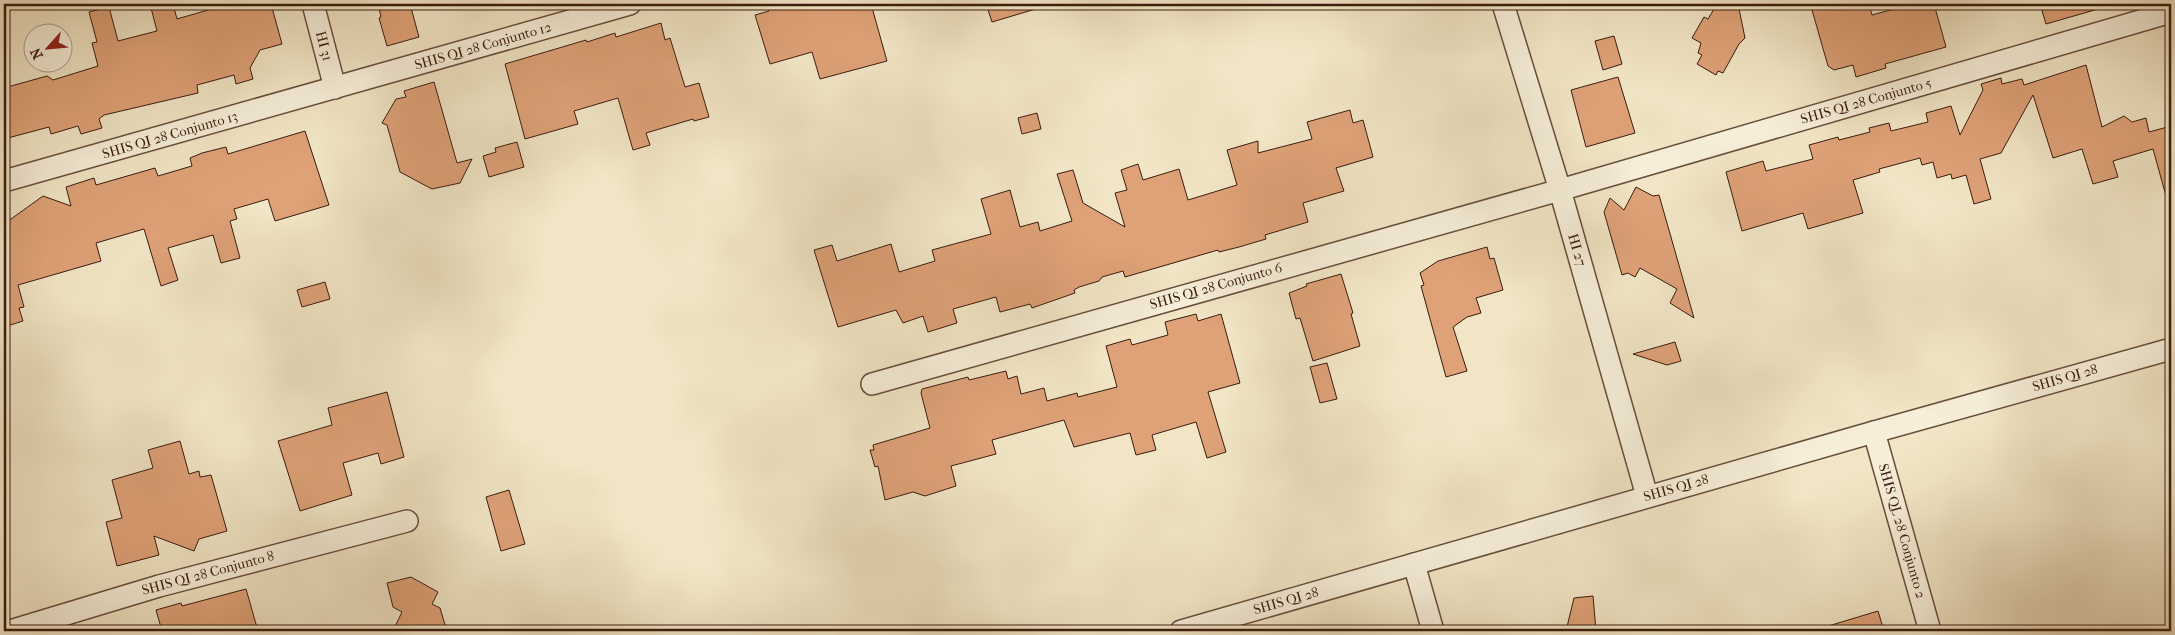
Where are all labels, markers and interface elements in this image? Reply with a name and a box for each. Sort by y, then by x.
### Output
street label: SHIS QI 28 Conjunto 12 [413,18,553,74]
north arrow [22,22,72,72]
street label: HI 31 [312,29,336,63]
text: N [27,45,47,62]
street label: SHIS QI 28 Conjunto 5 [1799,74,1933,128]
street label: SHIS QI 28 Conjunto 13 [100,108,240,162]
street label: HI 27 [1564,232,1590,269]
street label: SHIS QI 28 Conjunto 6 [1148,259,1285,313]
street label: SHIS QI 28 [2030,361,2100,395]
street label: SHIS QL 28 Conjunto 2 [1875,462,1929,600]
street label: SHIS QI 28 [1641,471,1711,505]
street label: SHIS QI 28 Conjunto 8 [140,547,276,599]
street label: SHIS QI 28 [1251,584,1321,618]

